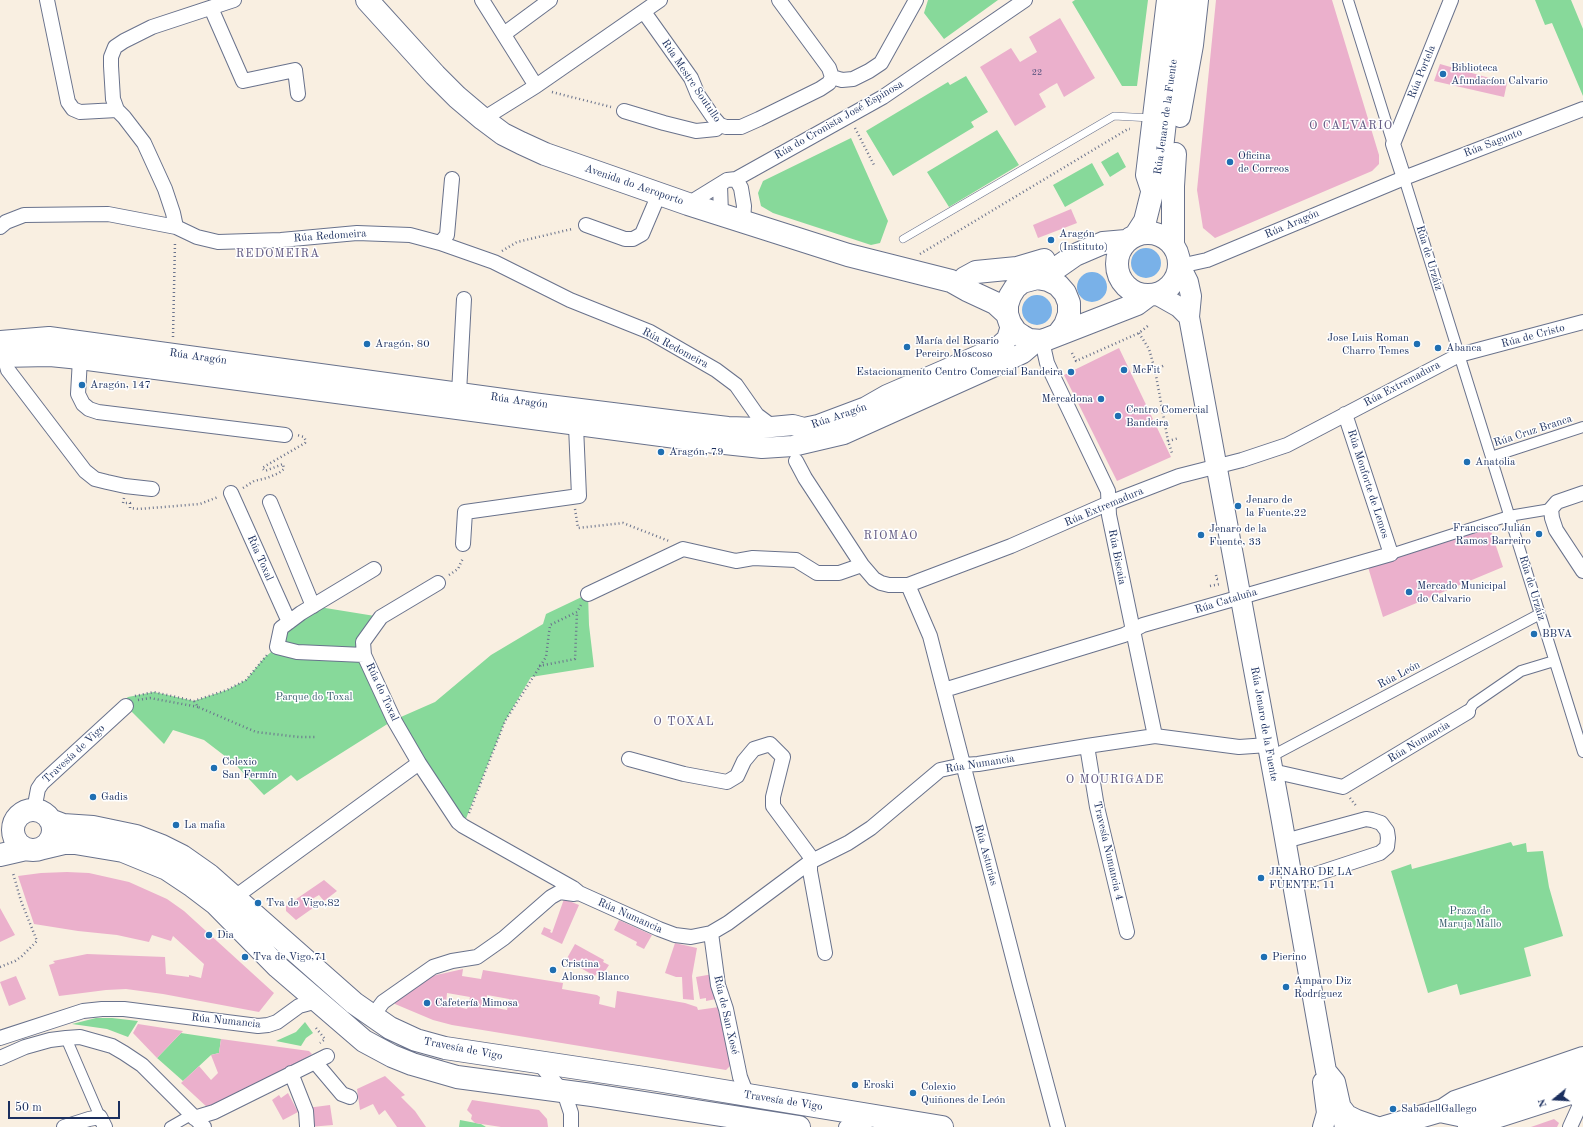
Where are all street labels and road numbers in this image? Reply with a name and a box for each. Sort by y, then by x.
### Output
street label: Rúa Mestre Soutullo [658,37,724,125]
street label: Rúa Portela [1405,43,1439,101]
street label: Rúa Jenaro de la Fuente [1151,59,1181,175]
street label: Rúa do Cronista José Espinosa [772,78,906,162]
street label: Rúa Sagunto [1462,126,1524,160]
street label: Avenida do Aeroporto [583,162,685,208]
street label: Rúa Aragón [1263,207,1321,241]
street label: Rúa de Urzáiz [1413,224,1445,292]
street label: Rúa Redomeira [293,227,367,245]
street label: Rúa de Cristo [1500,321,1566,351]
street label: Rúa Redomeira [640,325,710,371]
street label: Rúa Aragón [168,346,228,368]
street label: Rúa Extremadura [1361,358,1443,410]
street label: Rúa Aragón [489,390,549,412]
street label: Rúa Aragón [809,400,869,432]
street label: Rúa Cruz Branca [1492,412,1574,450]
street label: Rúa Monforte de Lemos [1344,428,1392,540]
street label: Rúa Extremadura [1062,484,1146,530]
street label: Rúa Biscaia [1105,528,1129,586]
street label: Rúa Toxal [244,533,276,583]
street label: Rúa de Urzáiz [1516,554,1548,622]
street label: Rúa Cataluña [1193,585,1259,617]
street label: Rúa León [1376,658,1422,692]
street label: Rúa do Toxal [363,661,401,723]
street label: Rúa Jenaro de la Fuente [1247,666,1281,782]
street label: Rúa Numancia [1386,718,1452,766]
street label: Travesía de Vigo [40,722,108,786]
street label: Rúa Numancia [944,752,1016,776]
street label: Travesía Numancia 4 [1090,800,1126,902]
street label: Rúa Asturias [971,823,1001,887]
street label: Rúa Numancia [595,896,665,936]
street label: Rúa de San Xosé [710,974,742,1056]
street label: Rúa Numancia [191,1011,261,1031]
street label: Travesía de Vigo [422,1035,504,1063]
street label: Travesía de Vigo [742,1088,824,1114]

